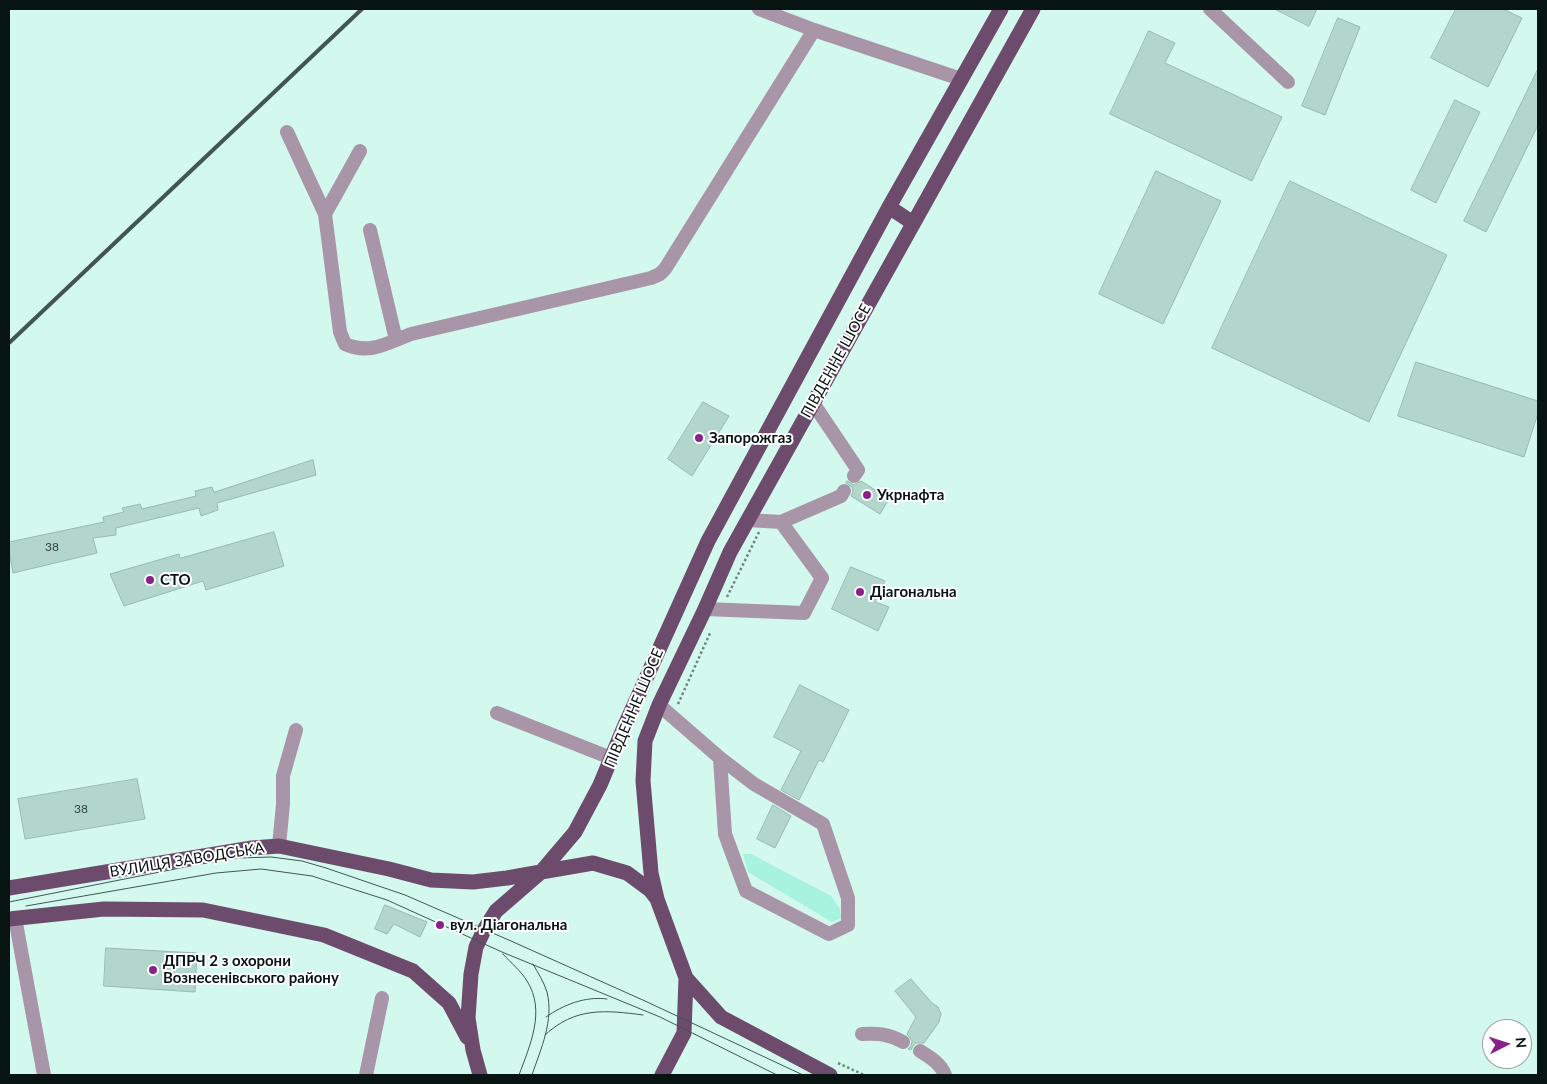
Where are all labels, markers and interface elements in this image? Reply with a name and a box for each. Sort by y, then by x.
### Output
street label: ПІВДЕННЕ ШОСЕ [797,301,875,421]
place label: Запорожгаз [709,429,792,447]
marker: Запорожгаз [693,432,705,444]
place label: Укрнафта [877,486,944,504]
marker: Укрнафта [861,489,873,501]
house number: 38 [45,540,59,554]
place label: СТО [160,571,191,589]
marker: СТО [144,574,156,586]
place label: Діагональна [870,583,957,601]
marker: Діагональна [854,586,866,598]
street label: ПІВДЕННЕ ШОСЕ [601,646,667,770]
house number: 38 [74,802,88,816]
street label: ВУЛИЦЯ ЗАВОДСЬКА [108,839,266,881]
place label: вул. Діагональна [450,916,567,934]
marker: вул. Діагональна [434,919,446,931]
place label: ДПРЧ 2 з охорони Вознесенівського району [163,952,339,987]
marker: ДПРЧ 2 з охорони Вознесенівського району [147,964,159,976]
north arrow [1482,1019,1532,1069]
text: N [1513,1037,1530,1049]

